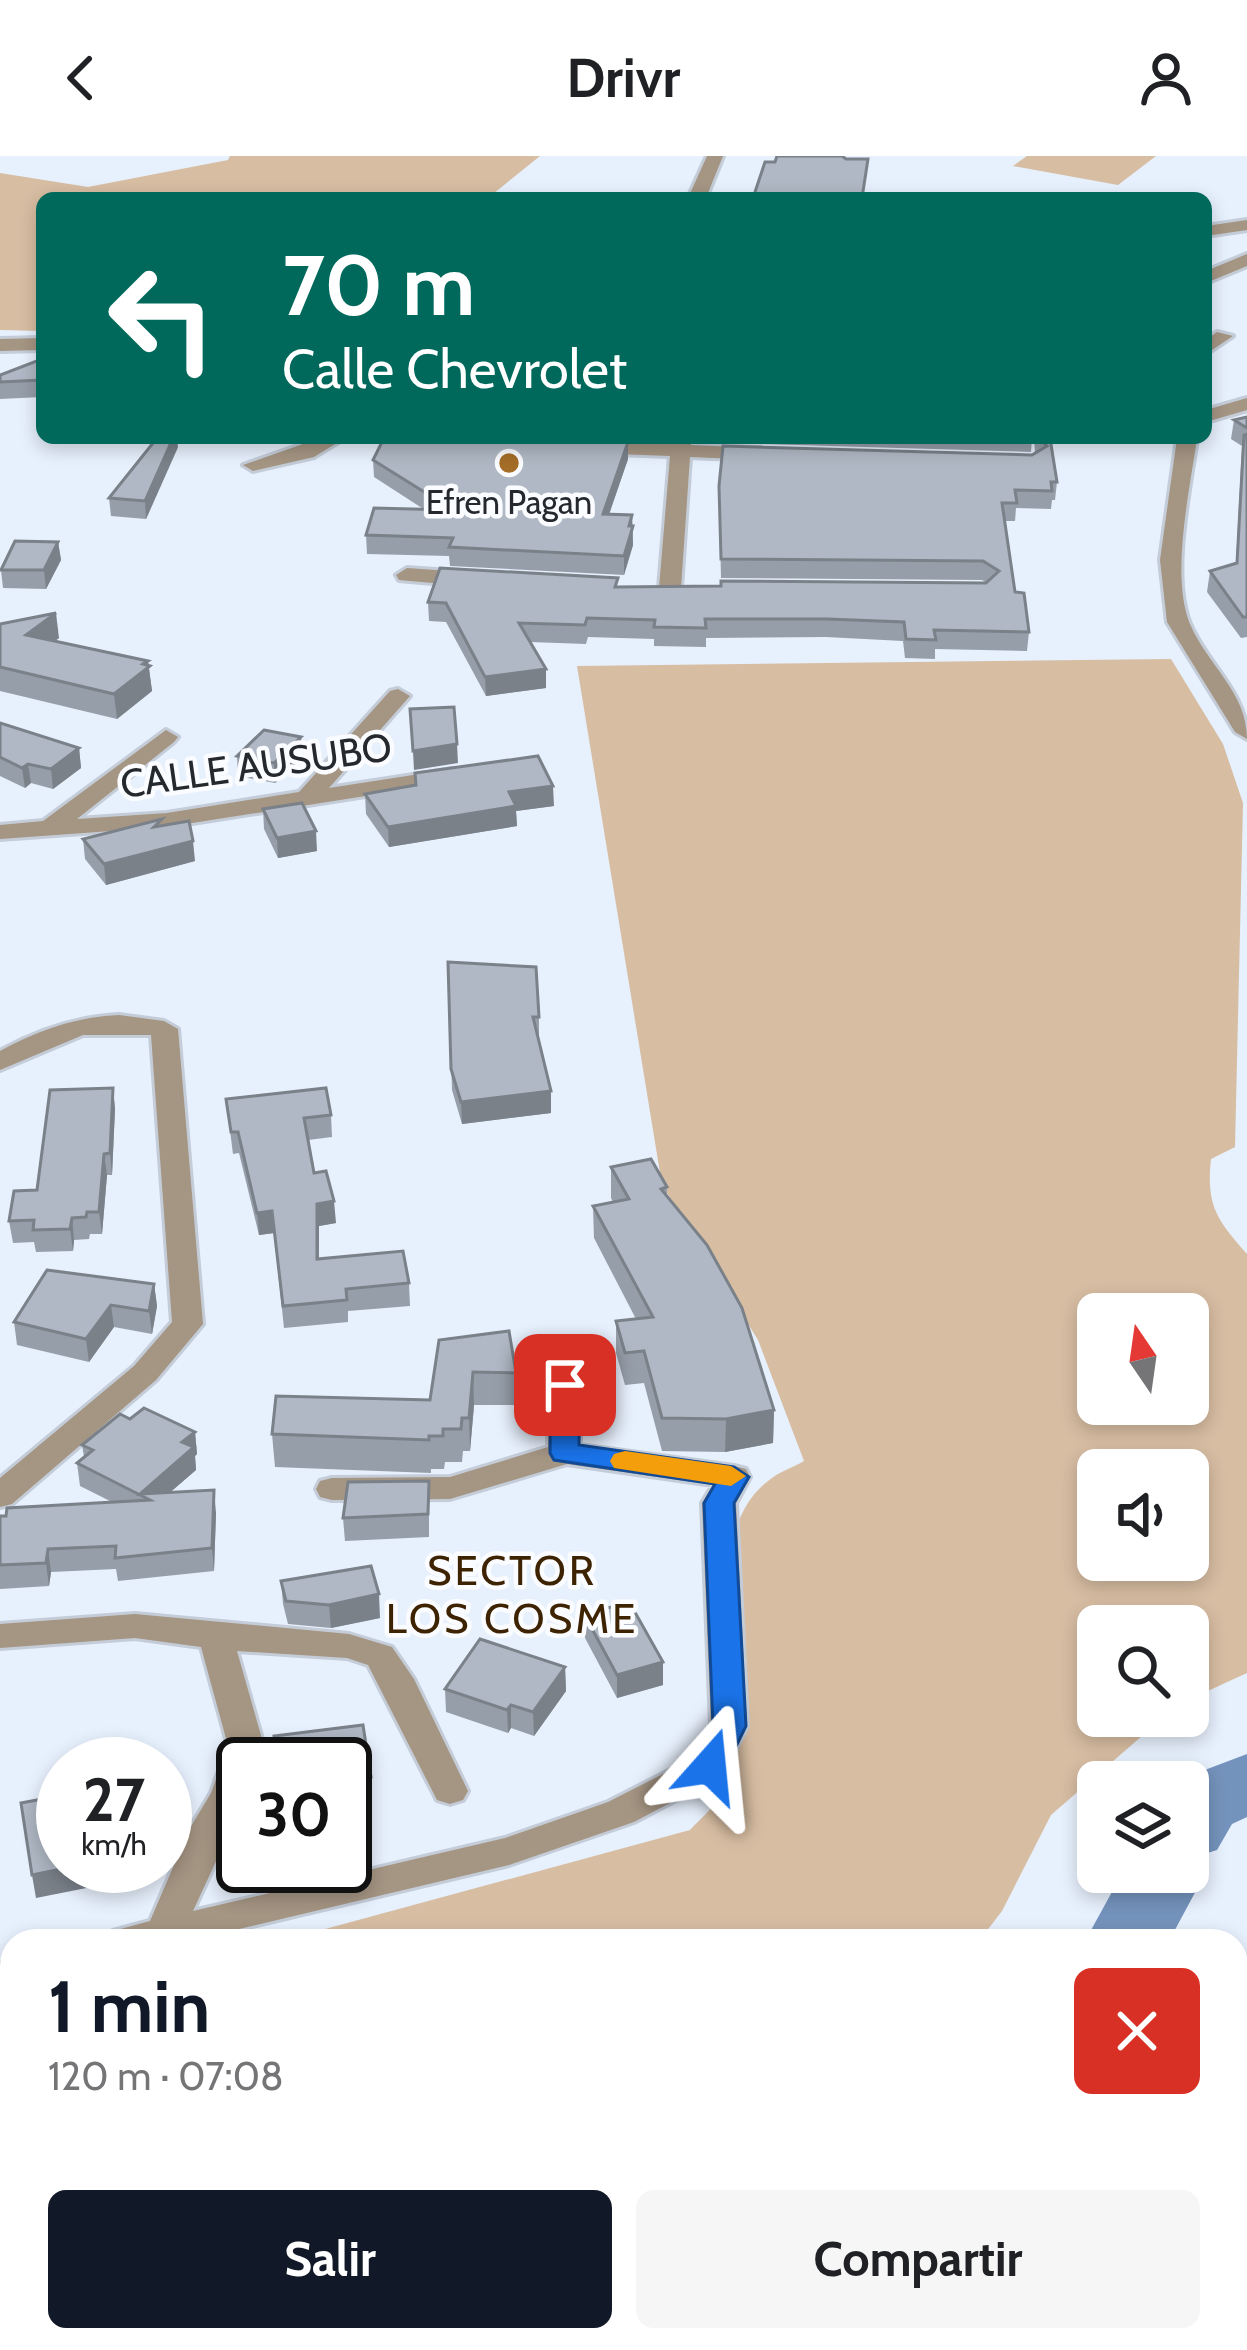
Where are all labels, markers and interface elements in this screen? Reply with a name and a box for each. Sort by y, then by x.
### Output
icon: back [48,45,114,111]
text: Drivr [567,45,680,111]
icon: person [1133,45,1199,111]
text: 70 m [282,234,475,336]
icon: left [84,240,240,396]
text: Calle Chevrolet [282,336,627,402]
marker: Efren Pagan [496,450,522,476]
place label: Efren Pagan [426,482,592,522]
street label: CALLE AUSUBO [117,722,395,808]
north arrow [1077,1293,1209,1425]
map controls [1077,1293,1209,1893]
pin [514,1334,616,1436]
icon: arrive [532,1352,598,1418]
button: sound [1077,1449,1209,1581]
district label: SECTOR LOS COSME [386,1544,638,1644]
button: search [1077,1605,1209,1737]
position arrow [647,1703,773,1829]
speed limit sign: 30 [216,1737,372,1893]
button: layers [1077,1761,1209,1893]
text: 27 [83,1763,145,1836]
text: km/h [81,1826,147,1863]
text: 1 min [48,1963,210,2050]
button: close [1074,1968,1200,2094]
text: 120 m · 07:08 [48,2052,284,2100]
button: Salir [48,2190,612,2328]
button: Compartir [636,2190,1200,2328]

